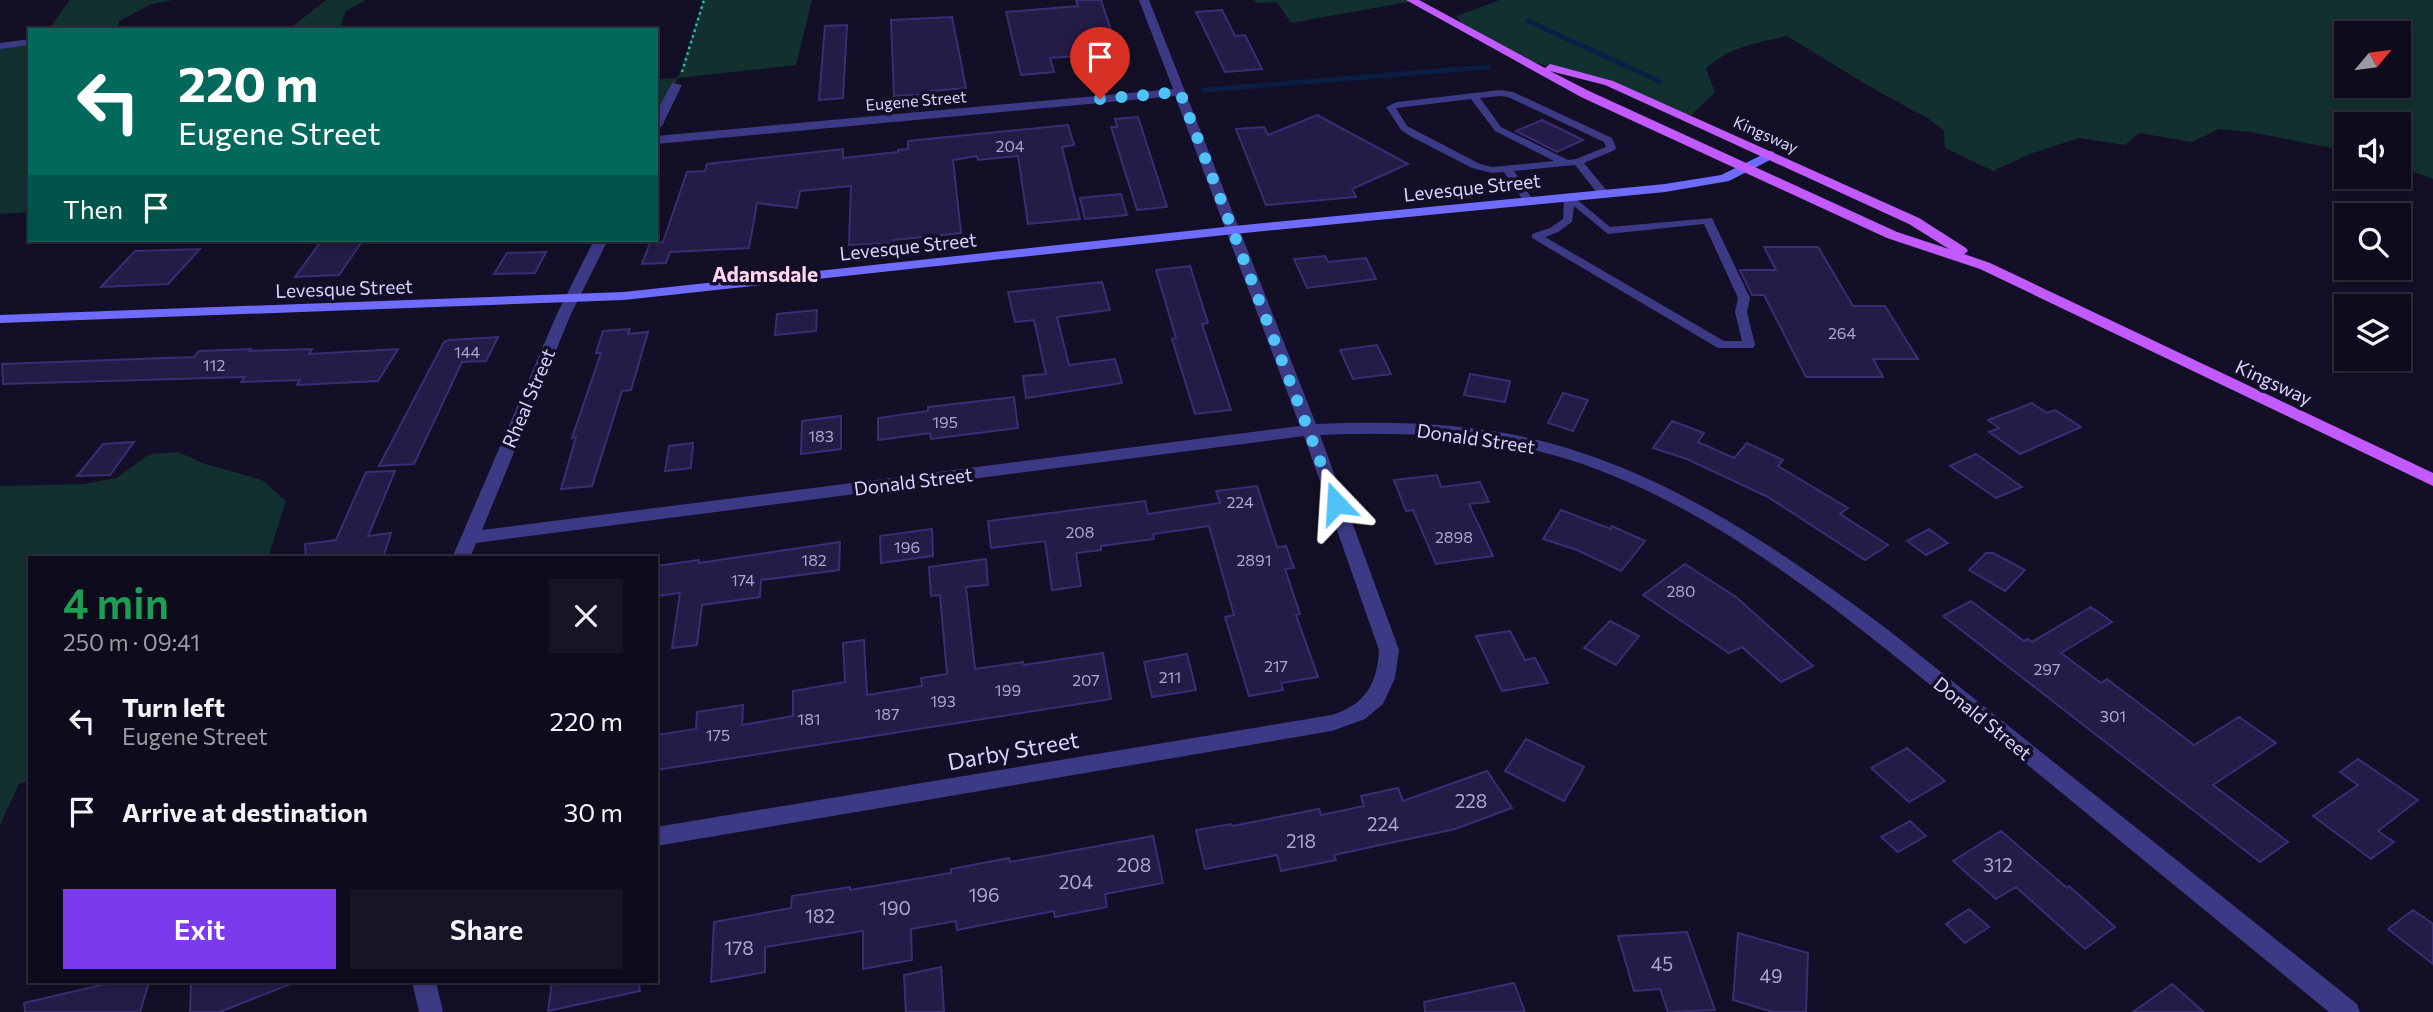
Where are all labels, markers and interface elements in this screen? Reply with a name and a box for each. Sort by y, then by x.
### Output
north arrow [2334,21,2412,98]
map controls [2334,21,2411,371]
pin [1070,27,1130,99]
icon: arrive [1081,38,1119,76]
text: 220 m [178,52,318,112]
icon: left [63,56,154,147]
street label: Eugene Street [865,86,968,114]
street label: Kingsway [1731,111,1801,157]
text: Eugene Street [178,112,381,152]
button: sound [2334,112,2411,189]
house number: 204 [996,136,1025,155]
street label: Levesque Street [1402,168,1542,206]
icon: arrive [137,189,175,227]
text: Then [63,193,123,224]
button: search [2334,203,2411,280]
street label: Levesque Street [838,227,978,265]
district label: Adamsdale [712,261,818,286]
street label: Levesque Street [275,274,413,302]
button: layers [2334,294,2411,371]
house number: 264 [1828,323,1856,342]
house number: 144 [454,342,480,361]
street label: Rheal Street [497,345,559,451]
street label: Kingsway [2232,354,2316,410]
house number: 112 [203,355,225,374]
house number: 195 [932,412,958,431]
street label: Donald Street [1415,418,1537,458]
house number: 183 [808,426,834,445]
street label: Donald Street [852,462,974,500]
position arrow [1299,466,1373,540]
house number: 224 [1226,492,1254,511]
house number: 208 [1066,522,1094,541]
house number: 2898 [1435,527,1473,546]
house number: 196 [894,537,920,556]
house number: 182 [801,550,827,569]
house number: 2891 [1236,550,1272,569]
house number: 174 [731,570,755,589]
text: 4 min [63,576,169,628]
button: close [549,579,623,653]
house number: 280 [1667,581,1695,600]
text: 250 m · 09:41 [63,628,200,656]
house number: 217 [1264,656,1288,675]
house number: 297 [2034,659,2060,678]
house number: 211 [1159,667,1181,686]
house number: 207 [1072,670,1100,689]
street label: Donald Street [1929,672,2037,765]
house number: 199 [995,680,1021,699]
text: Turn left [122,691,225,722]
house number: 193 [930,691,956,710]
icon: left [63,702,101,740]
house number: 187 [875,704,899,723]
text: 220 m [550,705,623,736]
house number: 301 [2100,706,2126,725]
house number: 181 [797,709,821,728]
text: Eugene Street [122,722,268,750]
house number: 175 [706,725,730,744]
street label: Darby Street [945,725,1081,775]
house number: 228 [1455,789,1487,812]
icon: arrive [63,793,101,831]
text: Arrive at destination [122,796,368,827]
text: 30 m [564,796,623,827]
house number: 224 [1367,812,1399,835]
house number: 218 [1286,829,1316,852]
house number: 208 [1117,853,1151,876]
house number: 312 [1983,853,2013,876]
house number: 204 [1059,870,1093,893]
house number: 196 [968,883,1000,906]
button: Exit [63,889,336,969]
button: Share [350,889,623,969]
house number: 190 [879,896,911,919]
house number: 182 [805,904,835,927]
house number: 178 [724,936,754,959]
house number: 45 [1651,952,1673,975]
house number: 49 [1760,964,1782,987]

